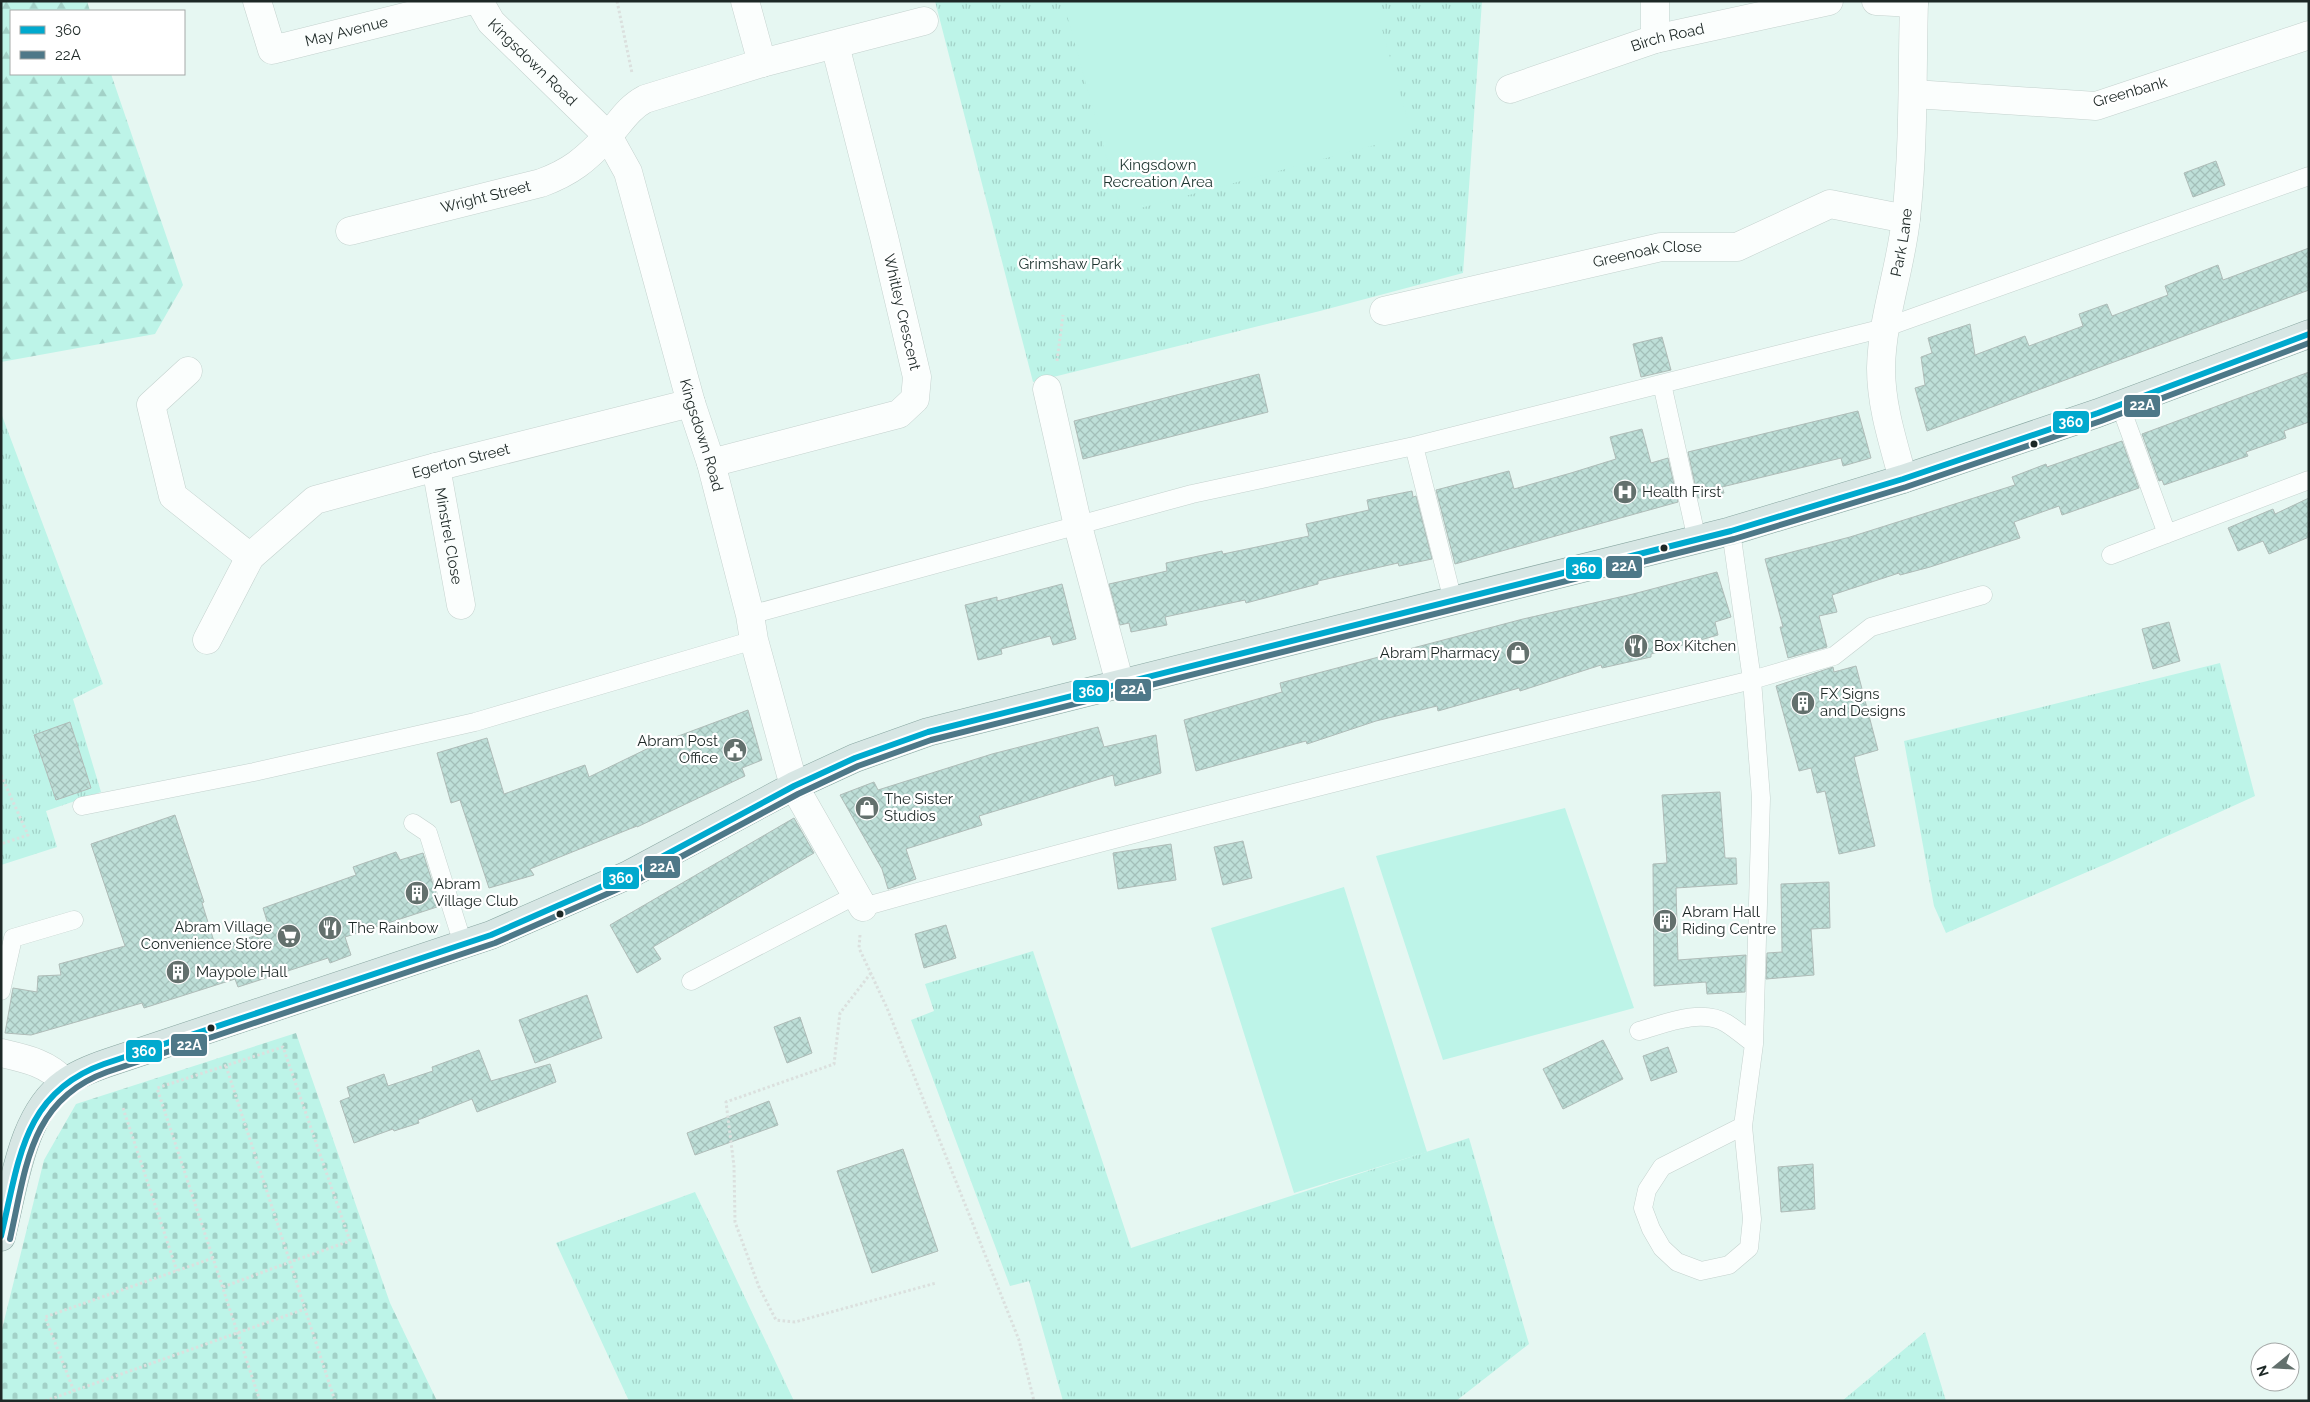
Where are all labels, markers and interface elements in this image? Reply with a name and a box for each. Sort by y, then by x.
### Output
legend [10,10,185,75]
street label: May Avenue [303,12,390,50]
street label: Kingsdown Road [484,15,581,110]
street label: Birch Road [1628,19,1706,56]
text: 360 [55,21,81,39]
text: 22A [55,46,81,64]
street label: Greenbank [2091,73,2169,111]
park label: Kingsdown Recreation Area [1103,156,1213,191]
street label: Wright Street [439,177,533,217]
street label: Park Lane [1887,207,1916,278]
street label: Greenoak Close [1591,238,1702,271]
street label: Whitley Crescent [880,252,924,372]
park label: Grimshaw Park [1018,255,1122,273]
street label: Kingsdown Road [676,377,727,493]
line badge: 22A [2123,394,2161,418]
text: 22A [2129,397,2155,413]
line badge: 360 [2052,410,2090,434]
text: 360 [2059,414,2083,430]
unlabelled marker [2029,439,2039,449]
street label: Egerton Street [410,440,512,482]
hospital icon: Health First [1612,479,1638,505]
place label: Health First [1642,483,1721,501]
street label: Minstrel Close [431,486,466,586]
unlabelled marker [1659,543,1669,553]
line badge: 22A [1605,555,1643,579]
line badge: 360 [1565,556,1603,580]
text: 22A [1611,558,1637,574]
text: 360 [1572,560,1596,576]
restaurant icon: Box Kitchen [1623,633,1649,659]
place label: Box Kitchen [1654,637,1736,655]
shop icon: Abram Pharmacy [1505,640,1531,666]
place label: Abram Pharmacy [1380,644,1500,662]
line badge: 22A [1114,678,1152,702]
line badge: 360 [1072,679,1110,703]
text: 22A [1120,681,1146,697]
text: 360 [1079,683,1103,699]
place label: FX Signs and Designs [1820,685,1905,720]
building icon: FX Signs and Designs [1790,690,1816,716]
place label: Abram Post Office [637,732,718,767]
public building icon: Abram Post Office [722,737,748,763]
place label: The Sister Studios [884,790,954,825]
shop icon: The Sister Studios [854,795,880,821]
line badge: 22A [643,855,681,879]
text: 22A [649,859,675,875]
line badge: 360 [602,866,640,890]
text: 360 [609,870,633,886]
place label: Abram Village Club [434,875,518,910]
building icon: Abram Village Club [404,880,430,906]
place label: Abram Hall Riding Centre [1682,903,1776,938]
building icon: Abram Hall Riding Centre [1652,908,1678,934]
unlabelled marker [555,909,565,919]
restaurant icon: The Rainbow [317,915,343,941]
place label: Abram Village Convenience Store [141,918,272,953]
place label: The Rainbow [348,919,439,937]
supermarket icon: Abram Village Convenience Store [276,923,302,949]
building icon: Maypole Hall [165,959,191,985]
place label: Maypole Hall [196,963,288,981]
unlabelled marker [206,1023,216,1033]
line badge: 22A [170,1033,208,1057]
text: 22A [176,1037,202,1053]
line badge: 360 [125,1039,163,1063]
text: 360 [132,1043,156,1059]
north arrow [2250,1342,2300,1392]
text: N [2253,1363,2272,1379]

